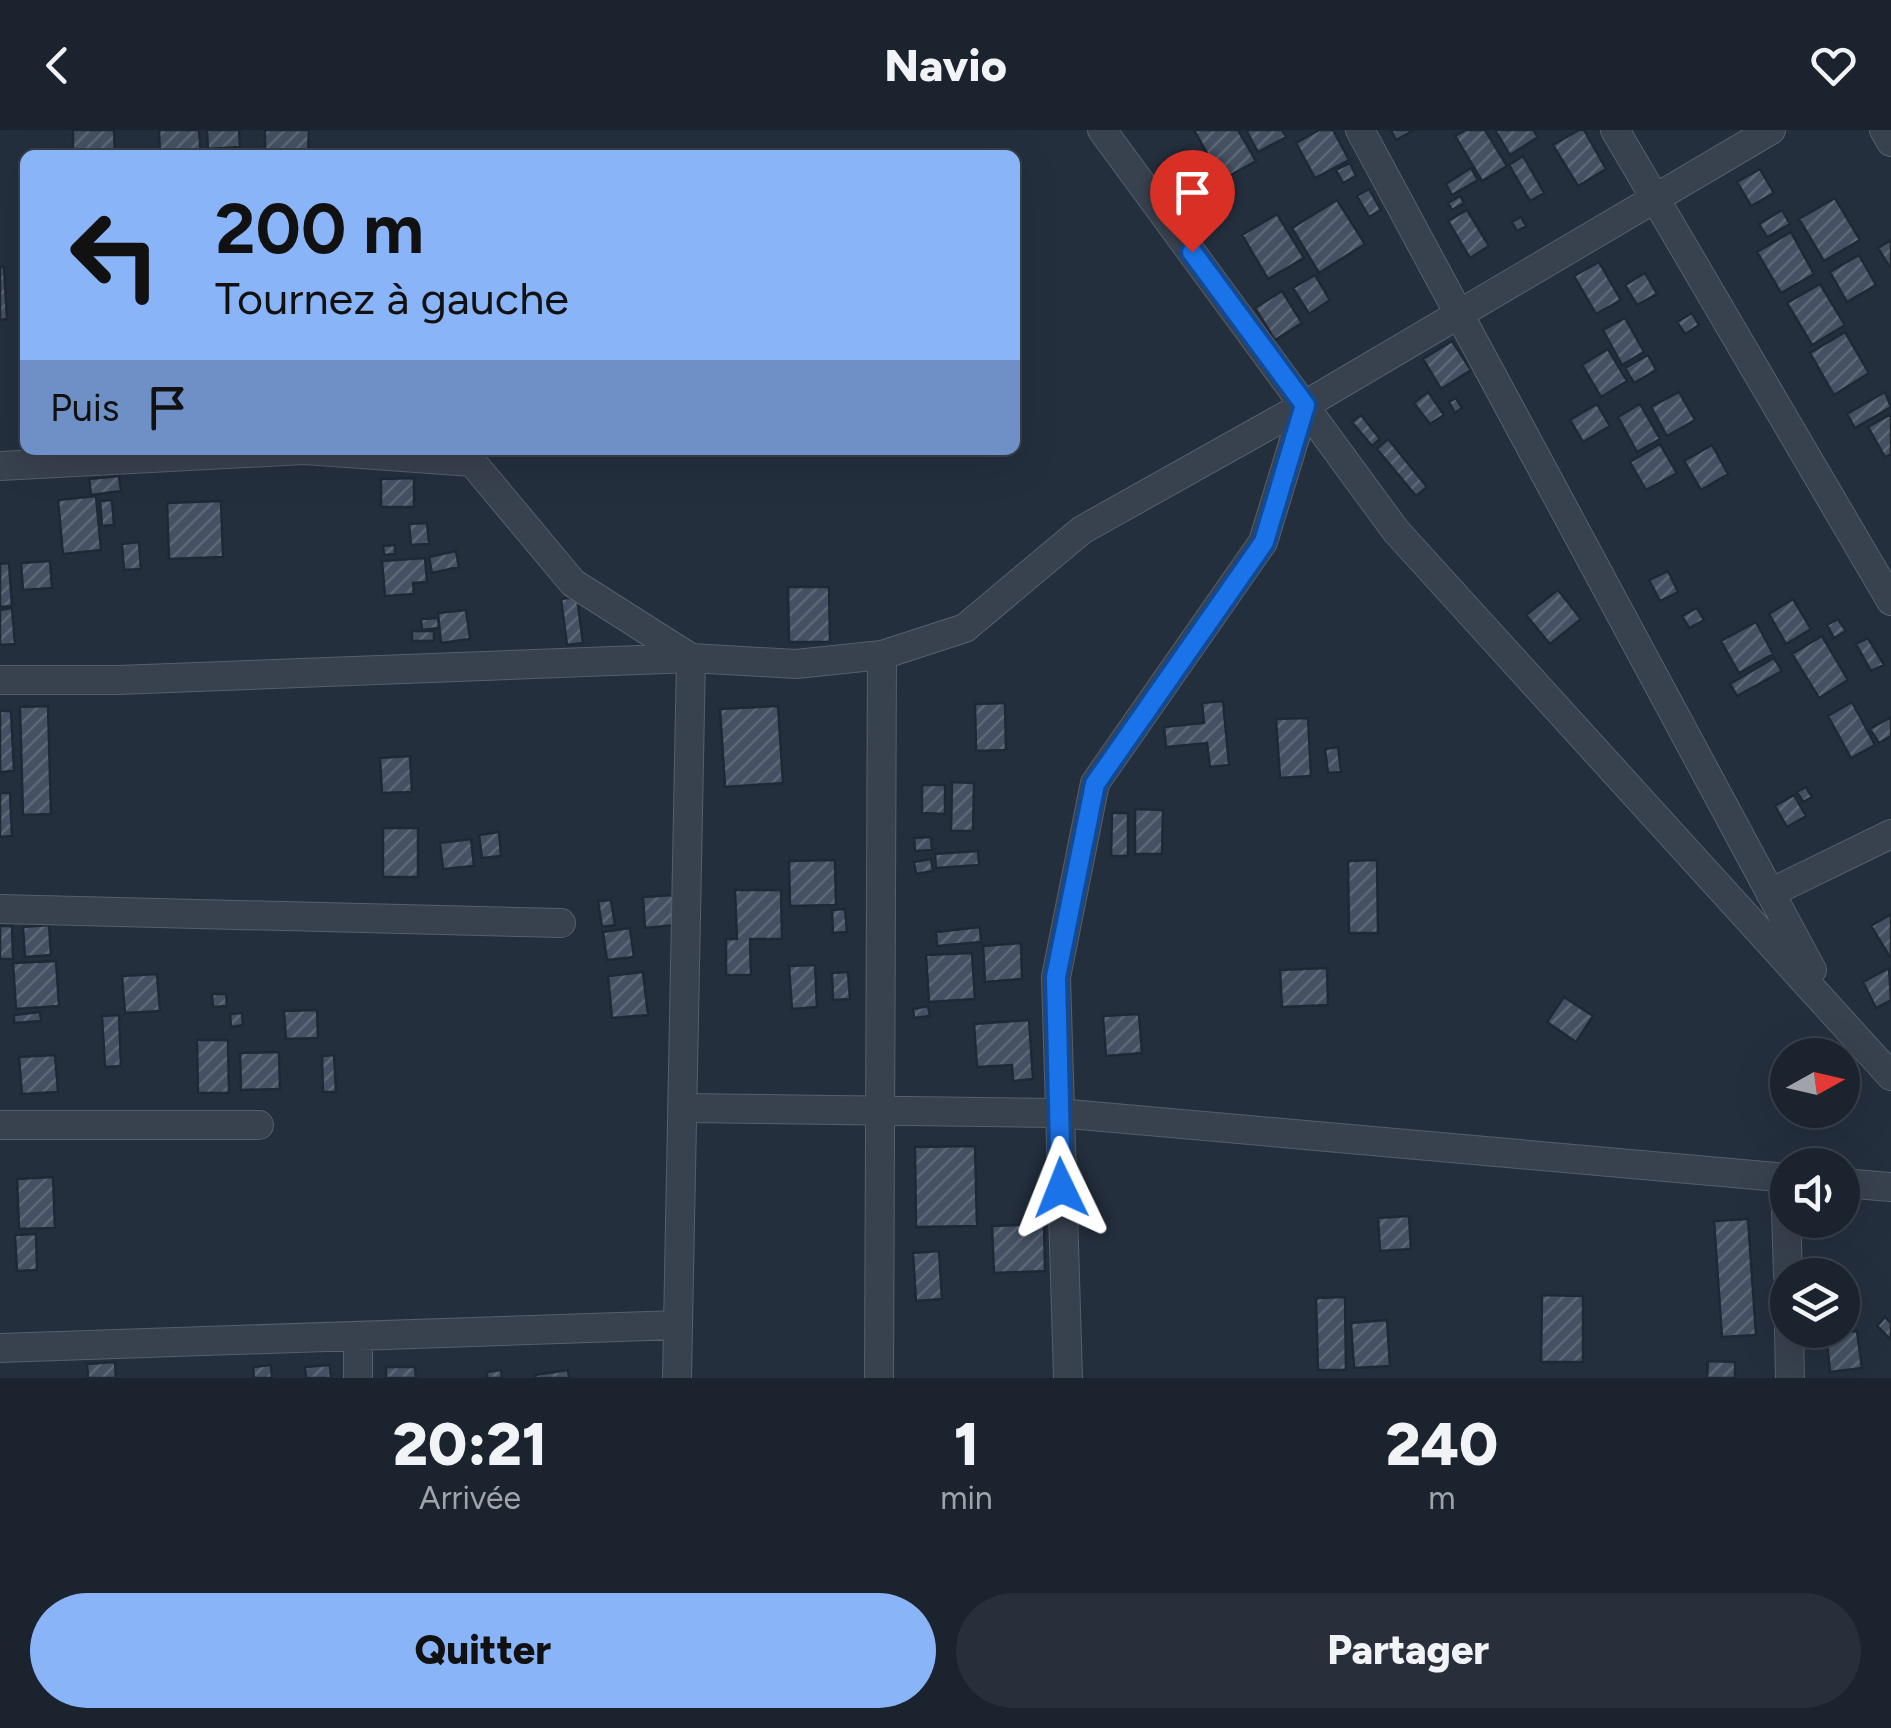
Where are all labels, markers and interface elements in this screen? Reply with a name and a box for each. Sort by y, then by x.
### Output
icon: back [30,38,85,93]
text: Navio [884,38,1007,92]
icon: heart [1806,38,1861,93]
pin [1150,150,1235,253]
icon: arrive [1165,165,1220,220]
text: 200 m [215,186,424,271]
icon: left [50,190,180,320]
text: Tournez à gauche [215,271,569,325]
icon: arrive [140,380,195,435]
text: Puis [50,385,120,431]
north arrow [1770,1038,1860,1128]
map controls [1770,1038,1860,1348]
position arrow [1009,1136,1113,1240]
button: sound [1770,1148,1860,1238]
button: layers [1770,1258,1860,1348]
text: 20:21 [393,1408,547,1480]
text: 1 [954,1408,979,1480]
text: 240 [1385,1408,1498,1480]
text: Arrivée [419,1479,521,1517]
text: min [940,1479,993,1517]
text: m [1428,1479,1455,1517]
button: Quitter [30,1593,936,1708]
button: Partager [956,1593,1861,1708]

